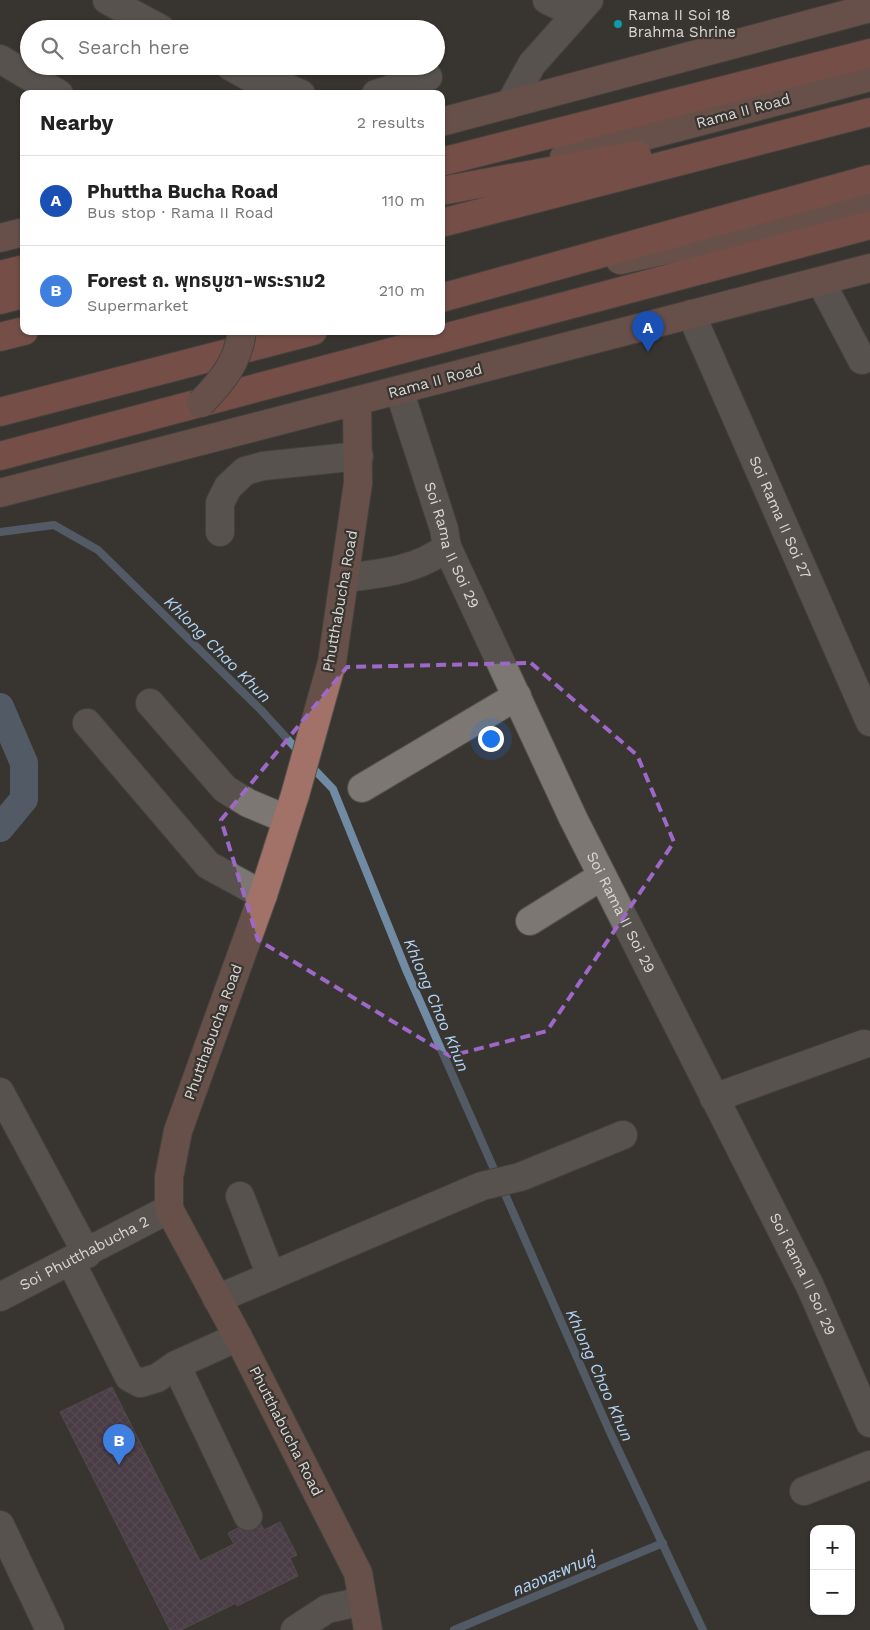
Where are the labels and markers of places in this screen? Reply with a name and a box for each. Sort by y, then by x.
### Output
place label: Rama II Soi 18 Brahma Shrine [628,6,736,41]
marker: Rama II Soi 18 Brahma Shrine [612,18,624,30]
pin: A [632,311,664,352]
pin: B [103,1424,135,1465]

